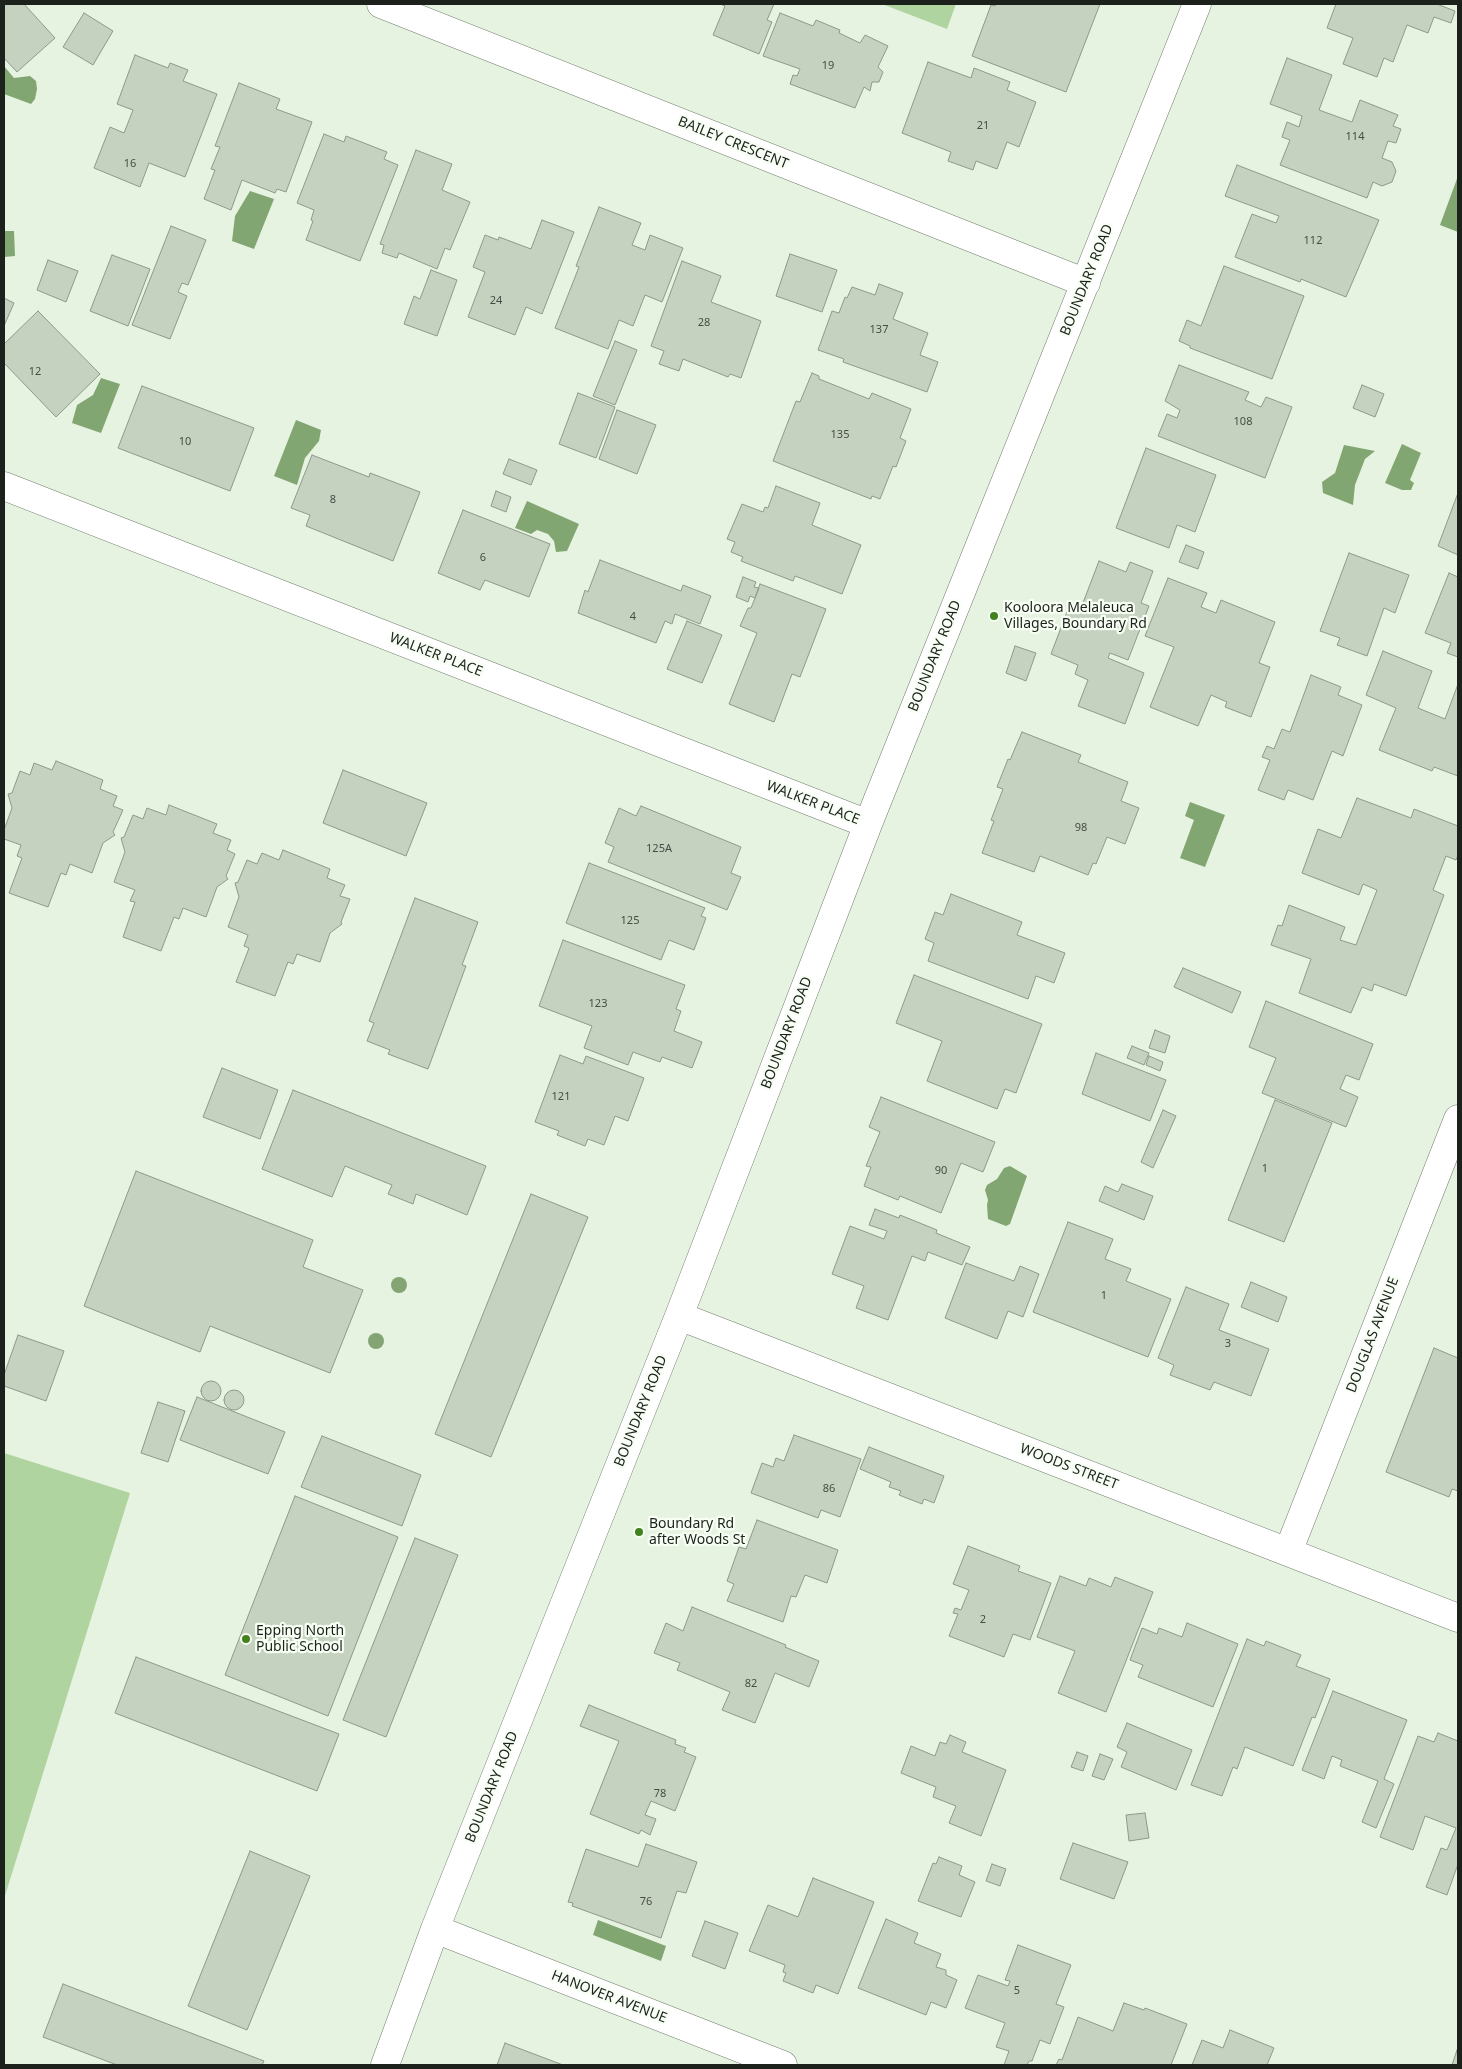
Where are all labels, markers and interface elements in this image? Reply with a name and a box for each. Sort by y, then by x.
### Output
house number: 19 [822,59,834,73]
street label: BAILEY CRESCENT [675,113,791,173]
house number: 21 [977,119,989,133]
house number: 114 [1346,130,1364,144]
house number: 16 [124,157,136,171]
street label: BOUNDARY ROAD [1057,222,1117,338]
house number: 112 [1304,234,1322,248]
house number: 24 [490,294,502,308]
house number: 28 [698,316,710,330]
house number: 137 [870,323,888,337]
house number: 12 [29,365,41,379]
house number: 108 [1234,415,1252,429]
house number: 135 [831,428,849,442]
house number: 10 [179,435,191,449]
house number: 8 [330,493,336,507]
house number: 6 [480,551,486,565]
street label: BOUNDARY ROAD [905,598,965,714]
place label: Kooloora Melaleuca Villages, Boundary Rd [1004,600,1147,632]
house number: 4 [630,610,636,624]
marker: Kooloora Melaleuca Villages, Boundary Rd [988,610,1000,622]
street label: WALKER PLACE [387,629,485,681]
street label: WALKER PLACE [764,777,862,829]
house number: 98 [1075,821,1087,835]
house number: 125A [646,842,672,856]
house number: 125 [621,914,639,928]
street label: BOUNDARY ROAD [758,975,816,1091]
house number: 123 [589,997,607,1011]
house number: 121 [552,1090,570,1104]
house number: 1 [1262,1162,1268,1176]
house number: 90 [935,1164,947,1178]
street label: DOUGLAS AVENUE [1343,1275,1403,1395]
house number: 1 [1101,1289,1107,1303]
house number: 3 [1225,1337,1231,1351]
street label: BOUNDARY ROAD [611,1353,671,1469]
street label: WOODS STREET [1018,1441,1120,1493]
house number: 86 [823,1482,835,1496]
place label: Boundary Rd after Woods St [649,1516,745,1548]
marker: Boundary Rd after Woods St [633,1526,645,1538]
house number: 2 [980,1613,986,1627]
place label: Epping North Public School [256,1623,344,1655]
marker: Epping North Public School [240,1633,252,1645]
house number: 82 [745,1677,757,1691]
street label: BOUNDARY ROAD [462,1729,522,1845]
house number: 78 [654,1787,666,1801]
house number: 76 [640,1895,652,1909]
street label: HANOVER AVENUE [549,1967,669,2027]
house number: 5 [1014,1984,1020,1998]

